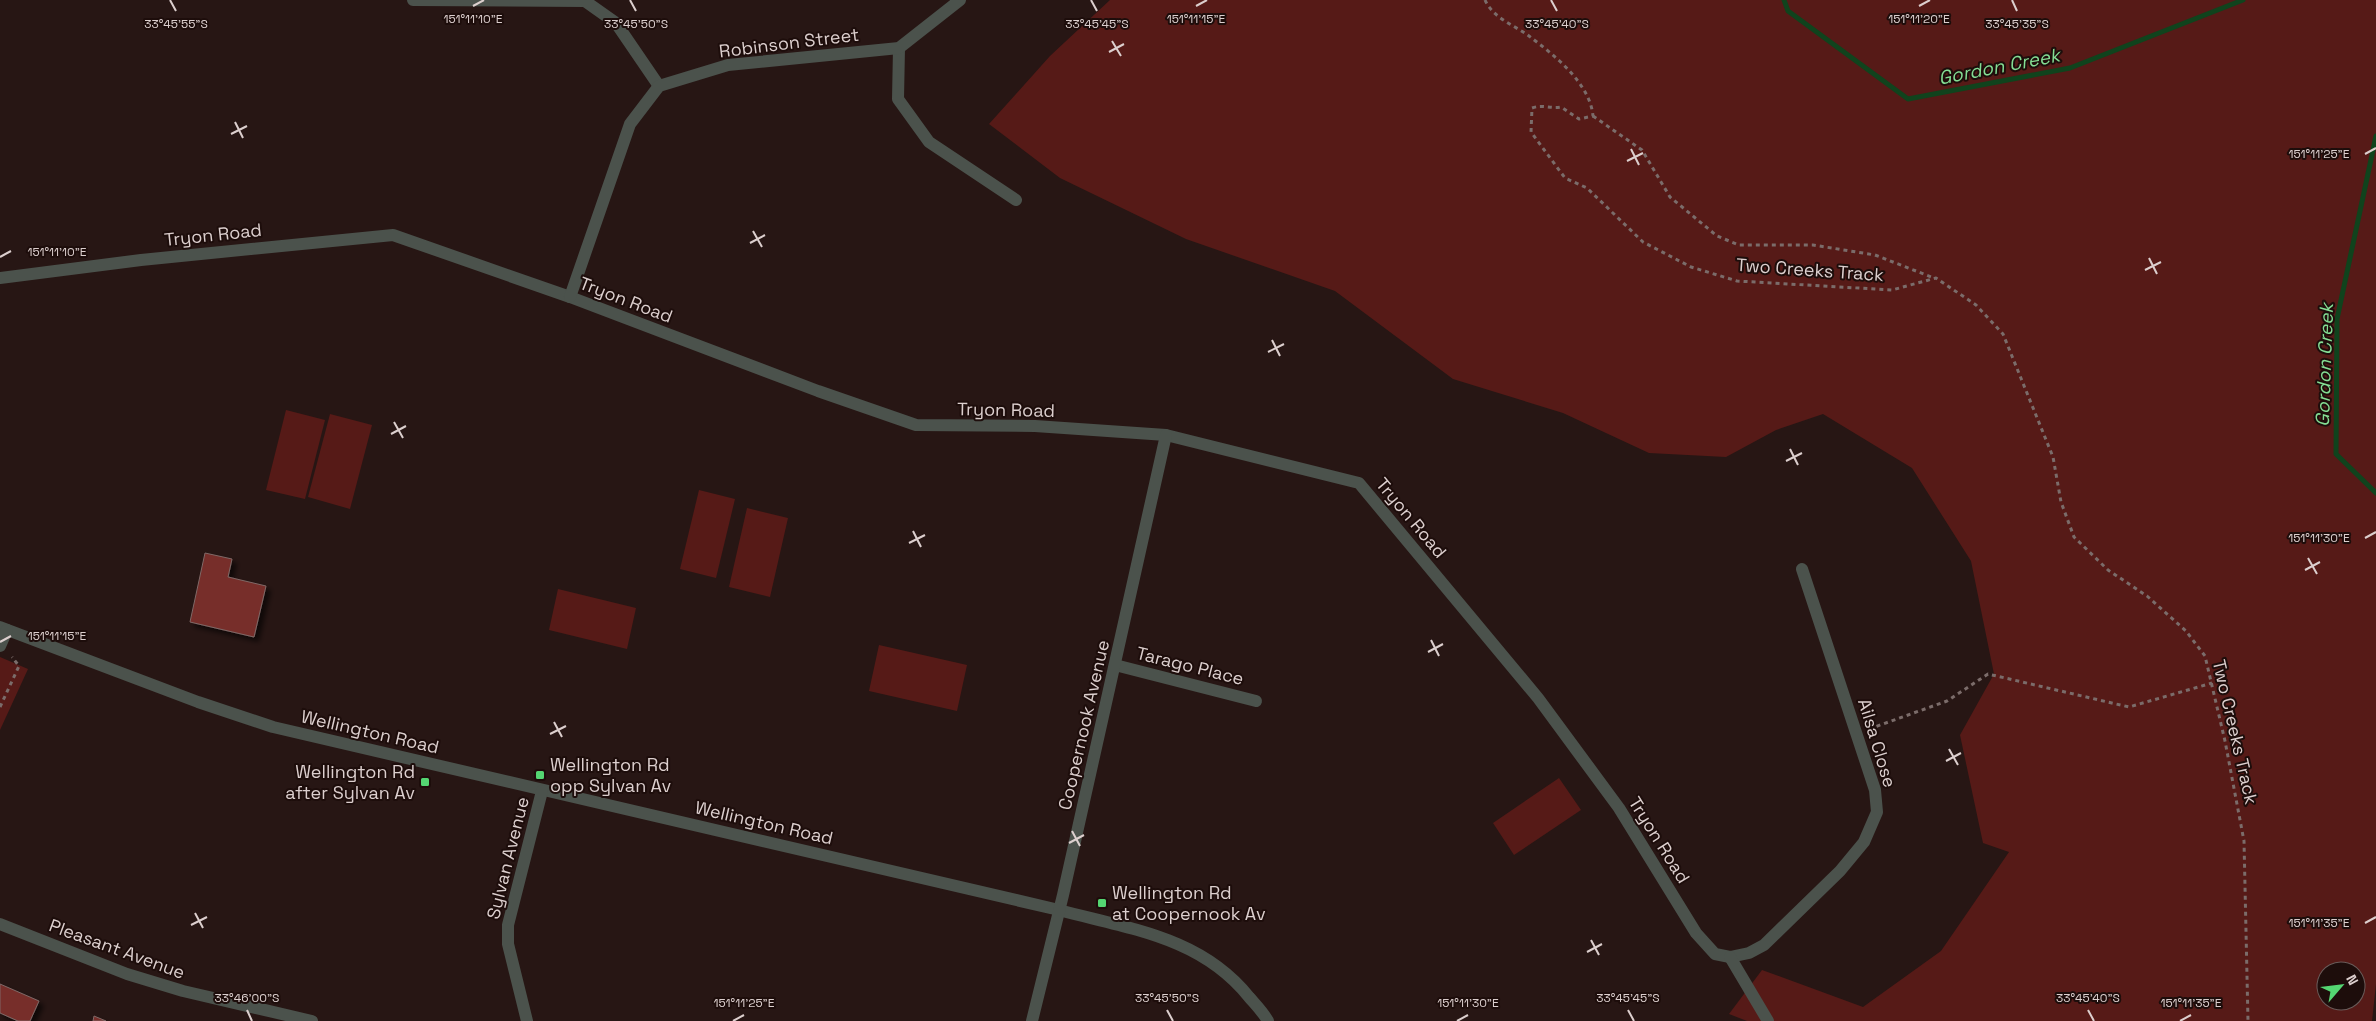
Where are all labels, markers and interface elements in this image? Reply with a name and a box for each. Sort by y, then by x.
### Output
text: 151°11'10"E [443,11,503,27]
text: 151°11'15"E [1167,11,1226,27]
text: 151°11'20"E [1888,11,1950,27]
text: 33°45'55"S [144,16,208,32]
text: 33°45'50"S [604,16,668,32]
text: 33°45'45"S [1065,16,1129,32]
text: 33°45'40"S [1525,16,1589,32]
text: 33°45'35"S [1985,16,2049,32]
street label: Robinson Street [718,23,860,62]
water label: Gordon Creek [1936,42,2065,91]
text: 151°11'25"E [2289,146,2350,162]
street label: Tryon Road [163,218,263,251]
text: 151°11'10"E [27,244,87,260]
street label: Two Creeks Track [1735,253,1885,286]
street label: Tryon Road [576,271,676,328]
water label: Gordon Creek [2310,300,2339,427]
street label: Tryon Road [957,397,1055,422]
street label: Tryon Road [1371,473,1452,563]
text: 151°11'30"E [2288,530,2350,546]
text: 151°11'15"E [28,628,87,644]
street label: Coopernook Avenue [1053,638,1114,812]
street label: Tarago Place [1134,641,1246,690]
street label: Two Creeks Track [2208,657,2263,807]
street label: Ailsa Close [1853,696,1902,790]
street label: Wellington Road [299,704,441,759]
place label: Wellington Rd opp Sylvan Av [550,753,672,797]
place label: Wellington Rd after Sylvan Av [285,760,415,804]
marker: Wellington Rd opp Sylvan Av [534,769,546,781]
marker: Wellington Rd after Sylvan Av [419,776,431,788]
street label: Tryon Road [1624,792,1695,887]
street label: Sylvan Avenue [481,794,534,921]
street label: Wellington Road [693,795,835,850]
place label: Wellington Rd at Coopernook Av [1112,881,1266,925]
marker: Wellington Rd at Coopernook Av [1096,897,1108,909]
street label: Pleasant Avenue [46,913,188,984]
text: 151°11'35"E [2289,915,2350,931]
north arrow [2316,961,2366,1011]
text: N [2342,972,2363,988]
text: 33°46'00"S [215,990,279,1006]
text: 33°45'50"S [1135,990,1199,1006]
text: 33°45'45"S [1596,990,1660,1006]
text: 33°45'40"S [2056,990,2120,1006]
text: 151°11'25"E [714,995,775,1011]
text: 151°11'30"E [1437,995,1499,1011]
text: 151°11'35"E [2161,995,2222,1011]

